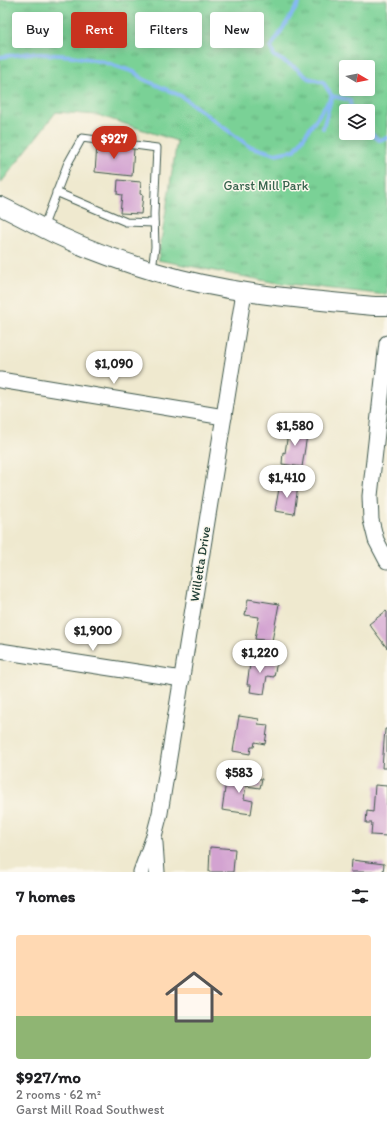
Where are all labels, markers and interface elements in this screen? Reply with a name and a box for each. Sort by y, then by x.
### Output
chip: Buy [12,12,63,48]
chip: Rent [71,12,127,48]
chip: Filters [135,12,202,48]
chip: New [210,12,264,48]
north arrow [339,60,375,96]
map controls [339,60,375,140]
button: layers [339,104,375,140]
pin: $927 [90,126,138,160]
text: $927 [101,131,127,146]
park label: Garst Mill Park [224,178,309,193]
pin: $1,090 [81,351,147,385]
text: $1,090 [95,356,133,371]
pin: $1,580 [262,413,328,447]
text: $1,580 [276,418,314,433]
pin: $1,410 [254,465,320,499]
text: $1,410 [268,470,306,485]
street label: Willetta Drive [187,525,213,603]
pin: $1,900 [60,618,126,652]
text: $1,900 [74,623,112,638]
pin: $1,220 [227,640,293,674]
text: $1,220 [241,645,279,660]
pin: $583 [215,760,263,794]
text: $583 [225,765,253,780]
icon: filters [349,885,371,907]
text: 7 homes [16,886,76,906]
icon: home [158,961,230,1033]
text: $927/mo [16,1067,81,1087]
text: 2 rooms · 62 m² [16,1087,101,1102]
text: Garst Mill Road Southwest [16,1102,164,1117]

